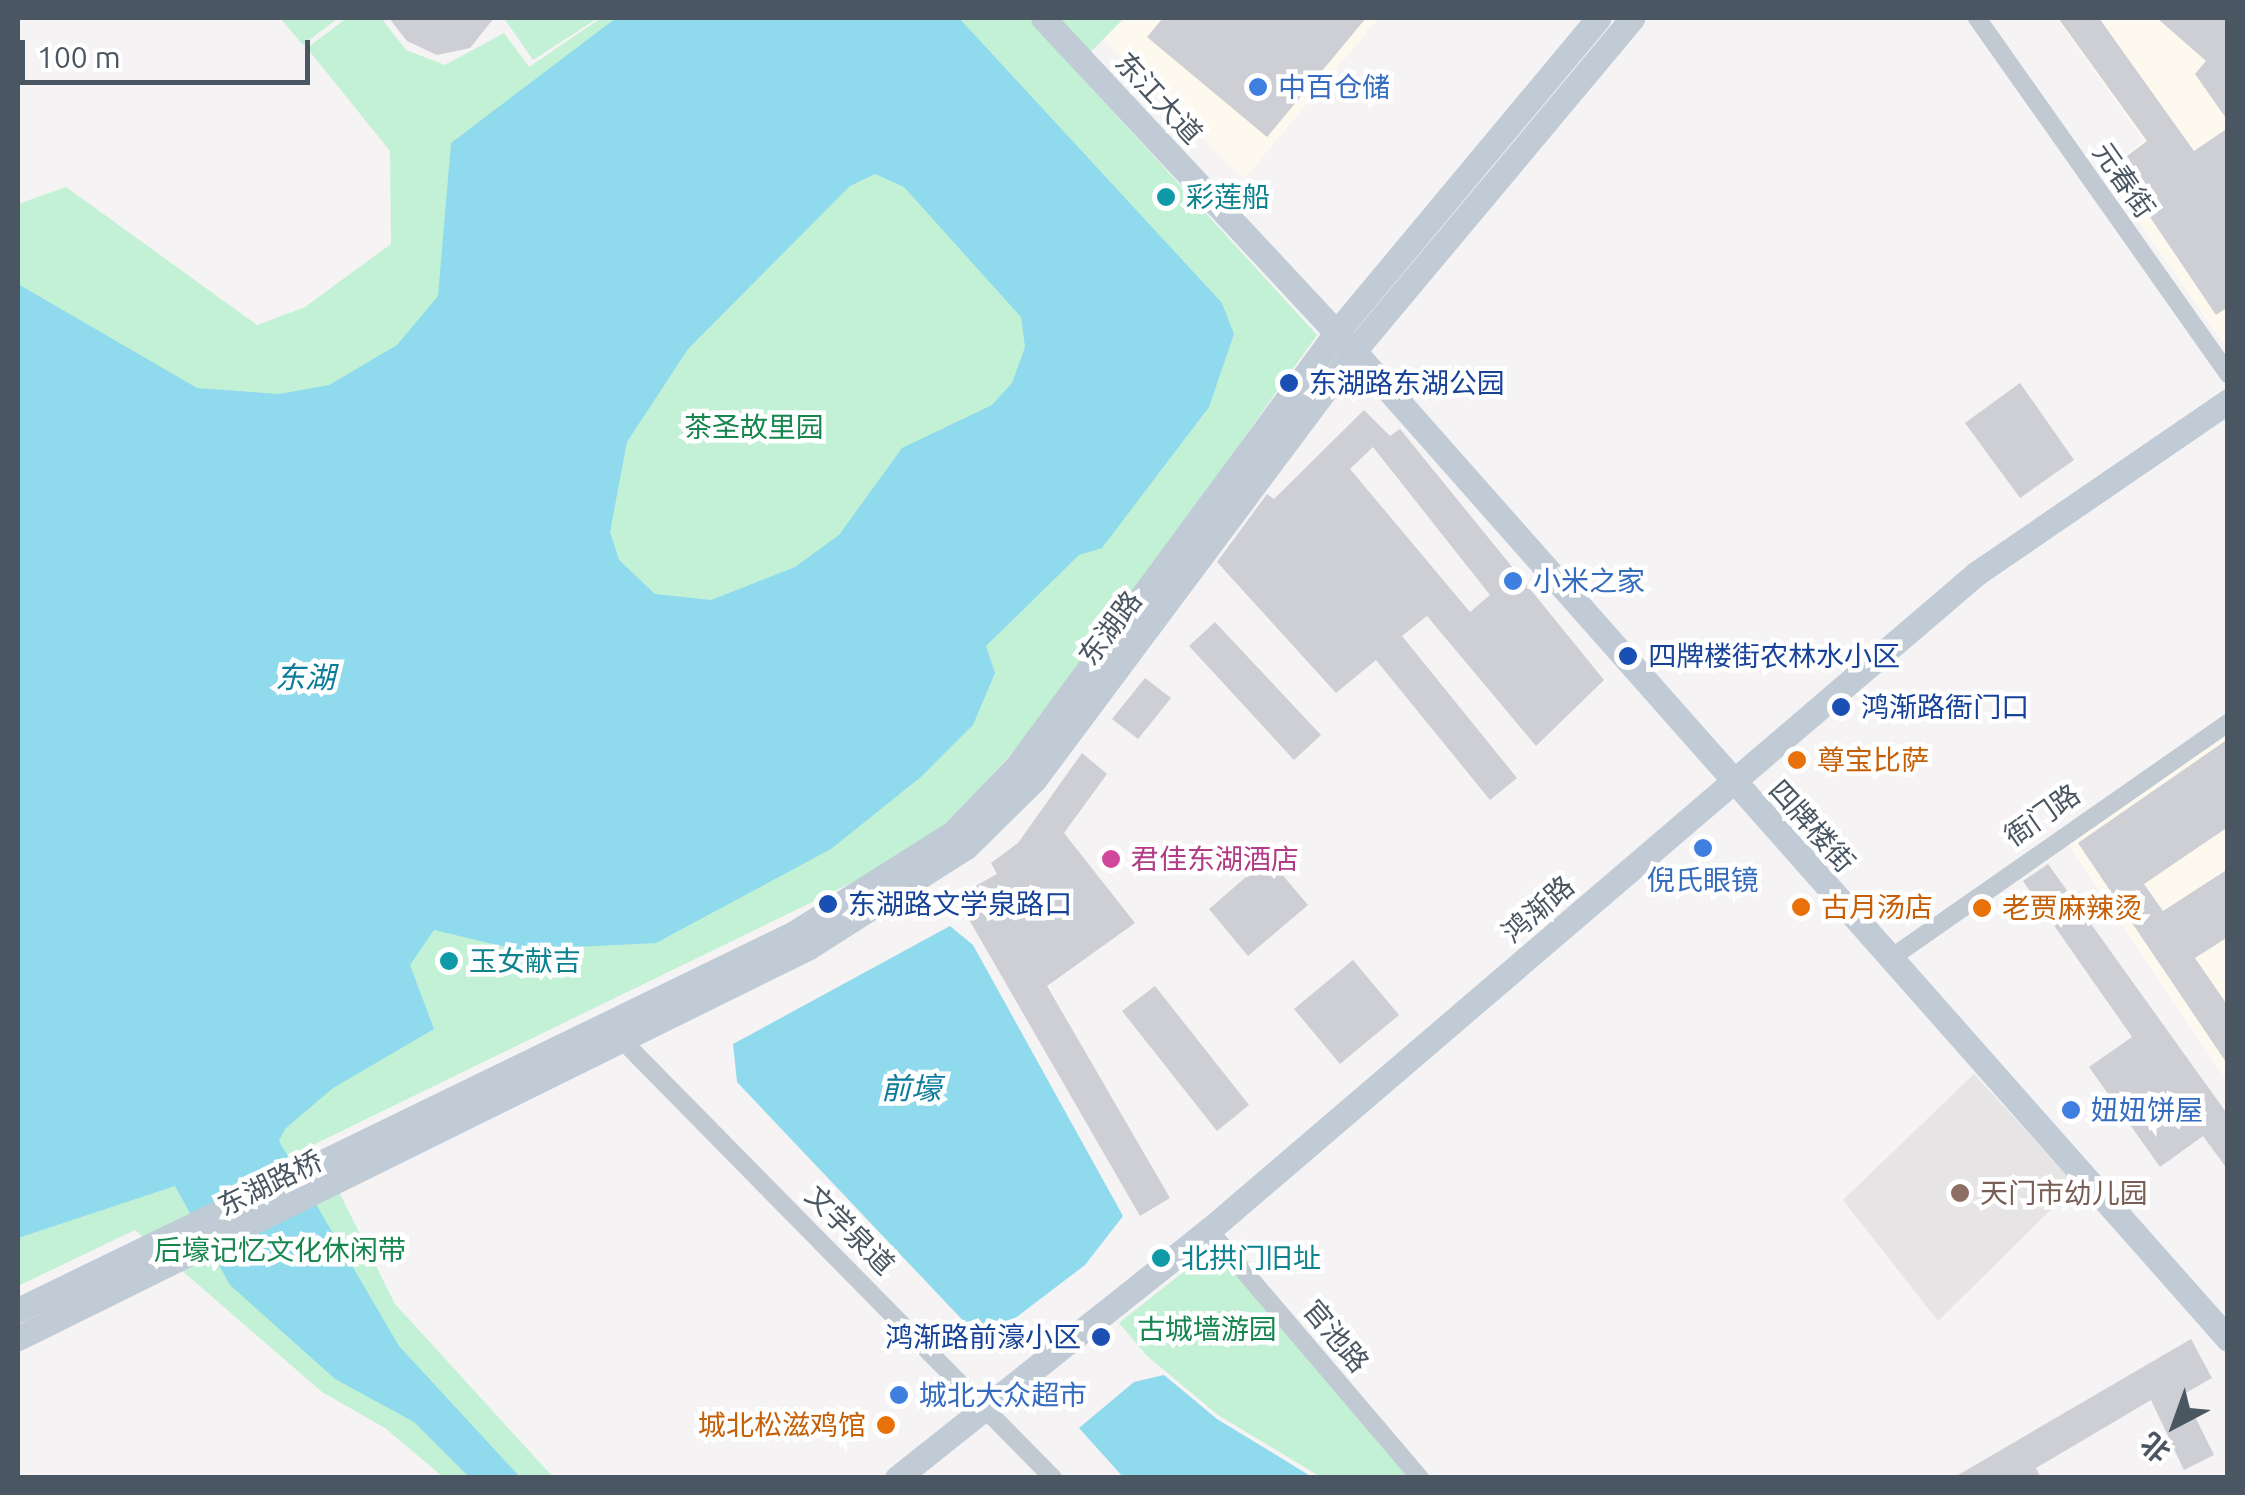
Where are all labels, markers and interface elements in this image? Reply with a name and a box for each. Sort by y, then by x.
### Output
scale bar [25,20,315,82]
text: 100 m [37,40,121,74]
street label: 东江大道 [1109,46,1209,150]
place label: 中百仓储 [1278,70,1390,104]
marker: 中百仓储 [1247,76,1269,98]
street label: 元春街 [2086,136,2162,224]
place label: 彩莲船 [1186,180,1270,214]
marker: 彩莲船 [1155,186,1177,208]
place label: 东湖路东湖公园 [1309,366,1505,400]
marker: 东湖路东湖公园 [1278,372,1300,394]
park label: 茶圣故里园 [684,410,824,444]
place label: 小米之家 [1533,564,1645,598]
marker: 小米之家 [1502,570,1524,592]
street label: 东湖路 [1071,584,1149,672]
place label: 四牌楼街农林水小区 [1648,639,1900,673]
marker: 四牌楼街农林水小区 [1617,645,1639,667]
water label: 东湖 [275,659,335,695]
place label: 鸿渐路衙门口 [1861,690,2029,724]
marker: 鸿渐路衙门口 [1830,696,1852,718]
place label: 尊宝比萨 [1817,743,1929,777]
marker: 尊宝比萨 [1786,749,1808,771]
street label: 四牌楼街 [1762,773,1862,879]
street label: 衙门路 [1998,777,2086,853]
marker: 倪氏眼镜 [1692,837,1714,859]
place label: 君佳东湖酒店 [1131,842,1299,876]
marker: 君佳东湖酒店 [1100,848,1122,870]
place label: 倪氏眼镜 [1647,863,1759,897]
street label: 鸿渐路 [1495,869,1581,949]
place label: 东湖路文学泉路口 [848,887,1072,921]
place label: 古月汤店 [1821,890,1933,924]
place label: 老贾麻辣烫 [2002,891,2142,925]
marker: 东湖路文学泉路口 [817,893,839,915]
marker: 古月汤店 [1790,896,1812,918]
marker: 老贾麻辣烫 [1971,897,1993,919]
place label: 玉女献吉 [469,944,581,978]
marker: 玉女献吉 [438,950,460,972]
water label: 前壕 [881,1070,941,1106]
place label: 妞妞饼屋 [2091,1093,2203,1127]
marker: 妞妞饼屋 [2060,1099,2082,1121]
street label: 东湖路桥 [212,1143,328,1223]
place label: 天门市幼儿园 [1980,1176,2148,1210]
street label: 文学泉道 [799,1179,901,1281]
marker: 天门市幼儿园 [1949,1182,1971,1204]
park label: 后壕记忆文化休闲带 [154,1233,406,1267]
place label: 北拱门旧址 [1181,1241,1321,1275]
marker: 北拱门旧址 [1150,1247,1172,1269]
street label: 官池路 [1296,1293,1376,1379]
park label: 古城墙游园 [1137,1312,1277,1346]
place label: 鸿渐路前濠小区 [885,1320,1081,1354]
marker: 鸿渐路前濠小区 [1090,1326,1112,1348]
north arrow [2125,1375,2225,1475]
place label: 城北大众超市 [919,1378,1087,1412]
marker: 城北大众超市 [888,1384,910,1406]
place label: 城北松滋鸡馆 [698,1408,866,1442]
marker: 城北松滋鸡馆 [875,1414,897,1436]
text: 北 [2134,1427,2176,1469]

